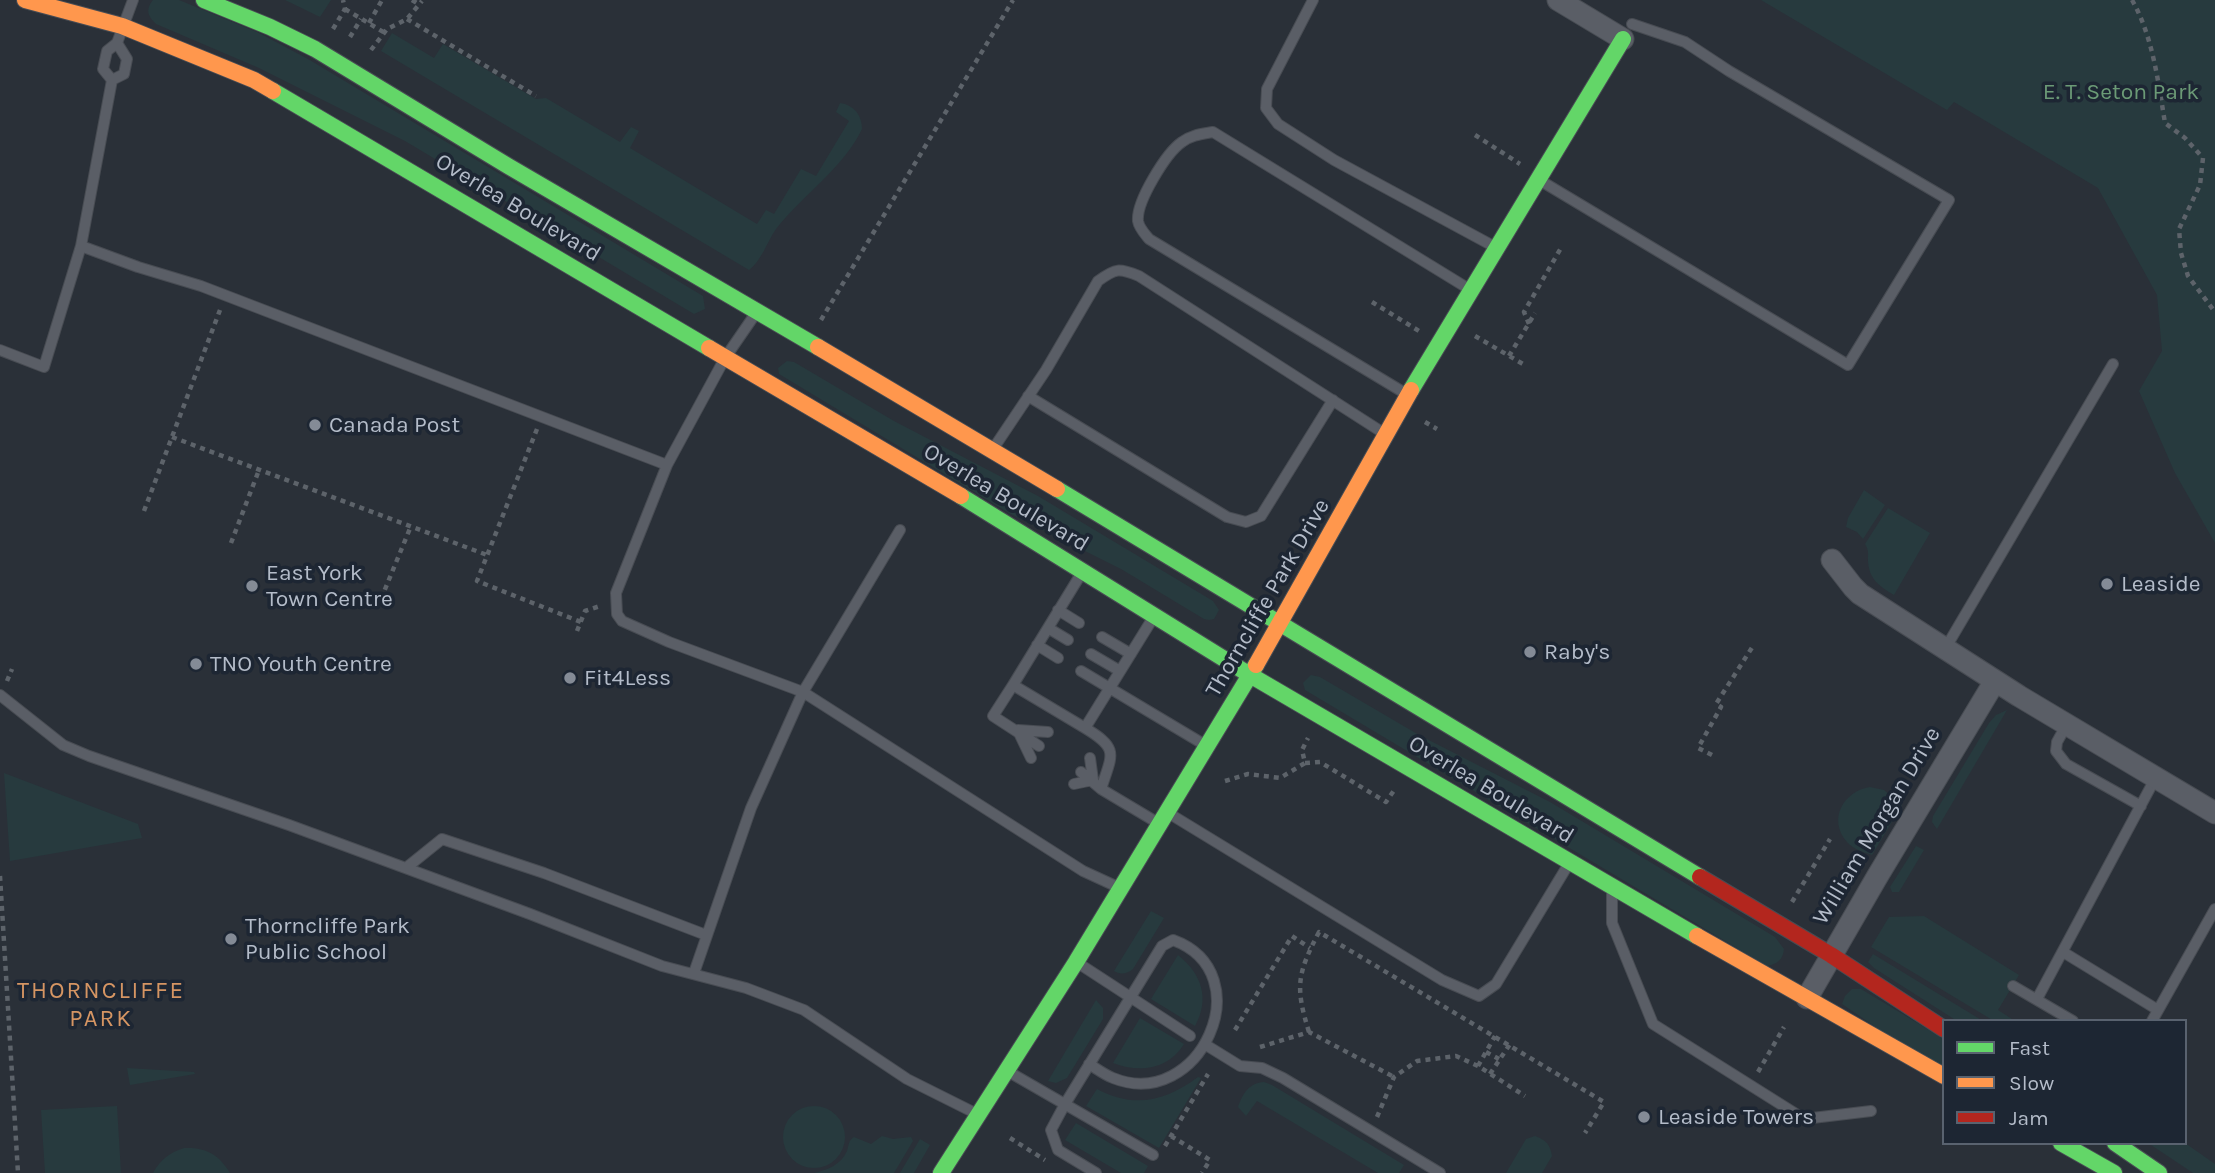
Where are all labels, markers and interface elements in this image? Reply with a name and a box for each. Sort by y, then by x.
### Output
park label: E. T. Seton Park [2043,78,2199,106]
street label: Overlea Boulevard [430,148,606,268]
place label: Canada Post [329,411,460,439]
marker: Canada Post [307,417,323,433]
street label: Overlea Boulevard [918,438,1094,558]
street label: Thorncliffe Park Drive [1200,494,1336,702]
place label: East York Town Centre [266,559,393,613]
place label: Leaside [2121,570,2201,598]
marker: Leaside [2099,576,2115,592]
marker: East York Town Centre [244,578,260,594]
place label: Raby's [1544,638,1610,666]
marker: Raby's [1522,644,1538,660]
place label: TNO Youth Centre [210,650,392,678]
marker: TNO Youth Centre [188,656,204,672]
place label: Fit4Less [584,664,671,692]
marker: Fit4Less [562,670,578,686]
street label: William Morgan Drive [1807,722,1947,930]
street label: Overlea Boulevard [1403,730,1579,850]
place label: Thorncliffe Park Public School [245,912,410,966]
marker: Thorncliffe Park Public School [223,931,239,947]
district label: THORNCLIFFE PARK [18,977,184,1033]
legend [1942,1019,2187,1145]
text: Fast [2009,1036,2050,1060]
text: Slow [2009,1071,2054,1095]
place label: Leaside Towers [1658,1103,1814,1131]
text: Jam [2009,1106,2049,1130]
marker: Leaside Towers [1636,1109,1652,1125]

